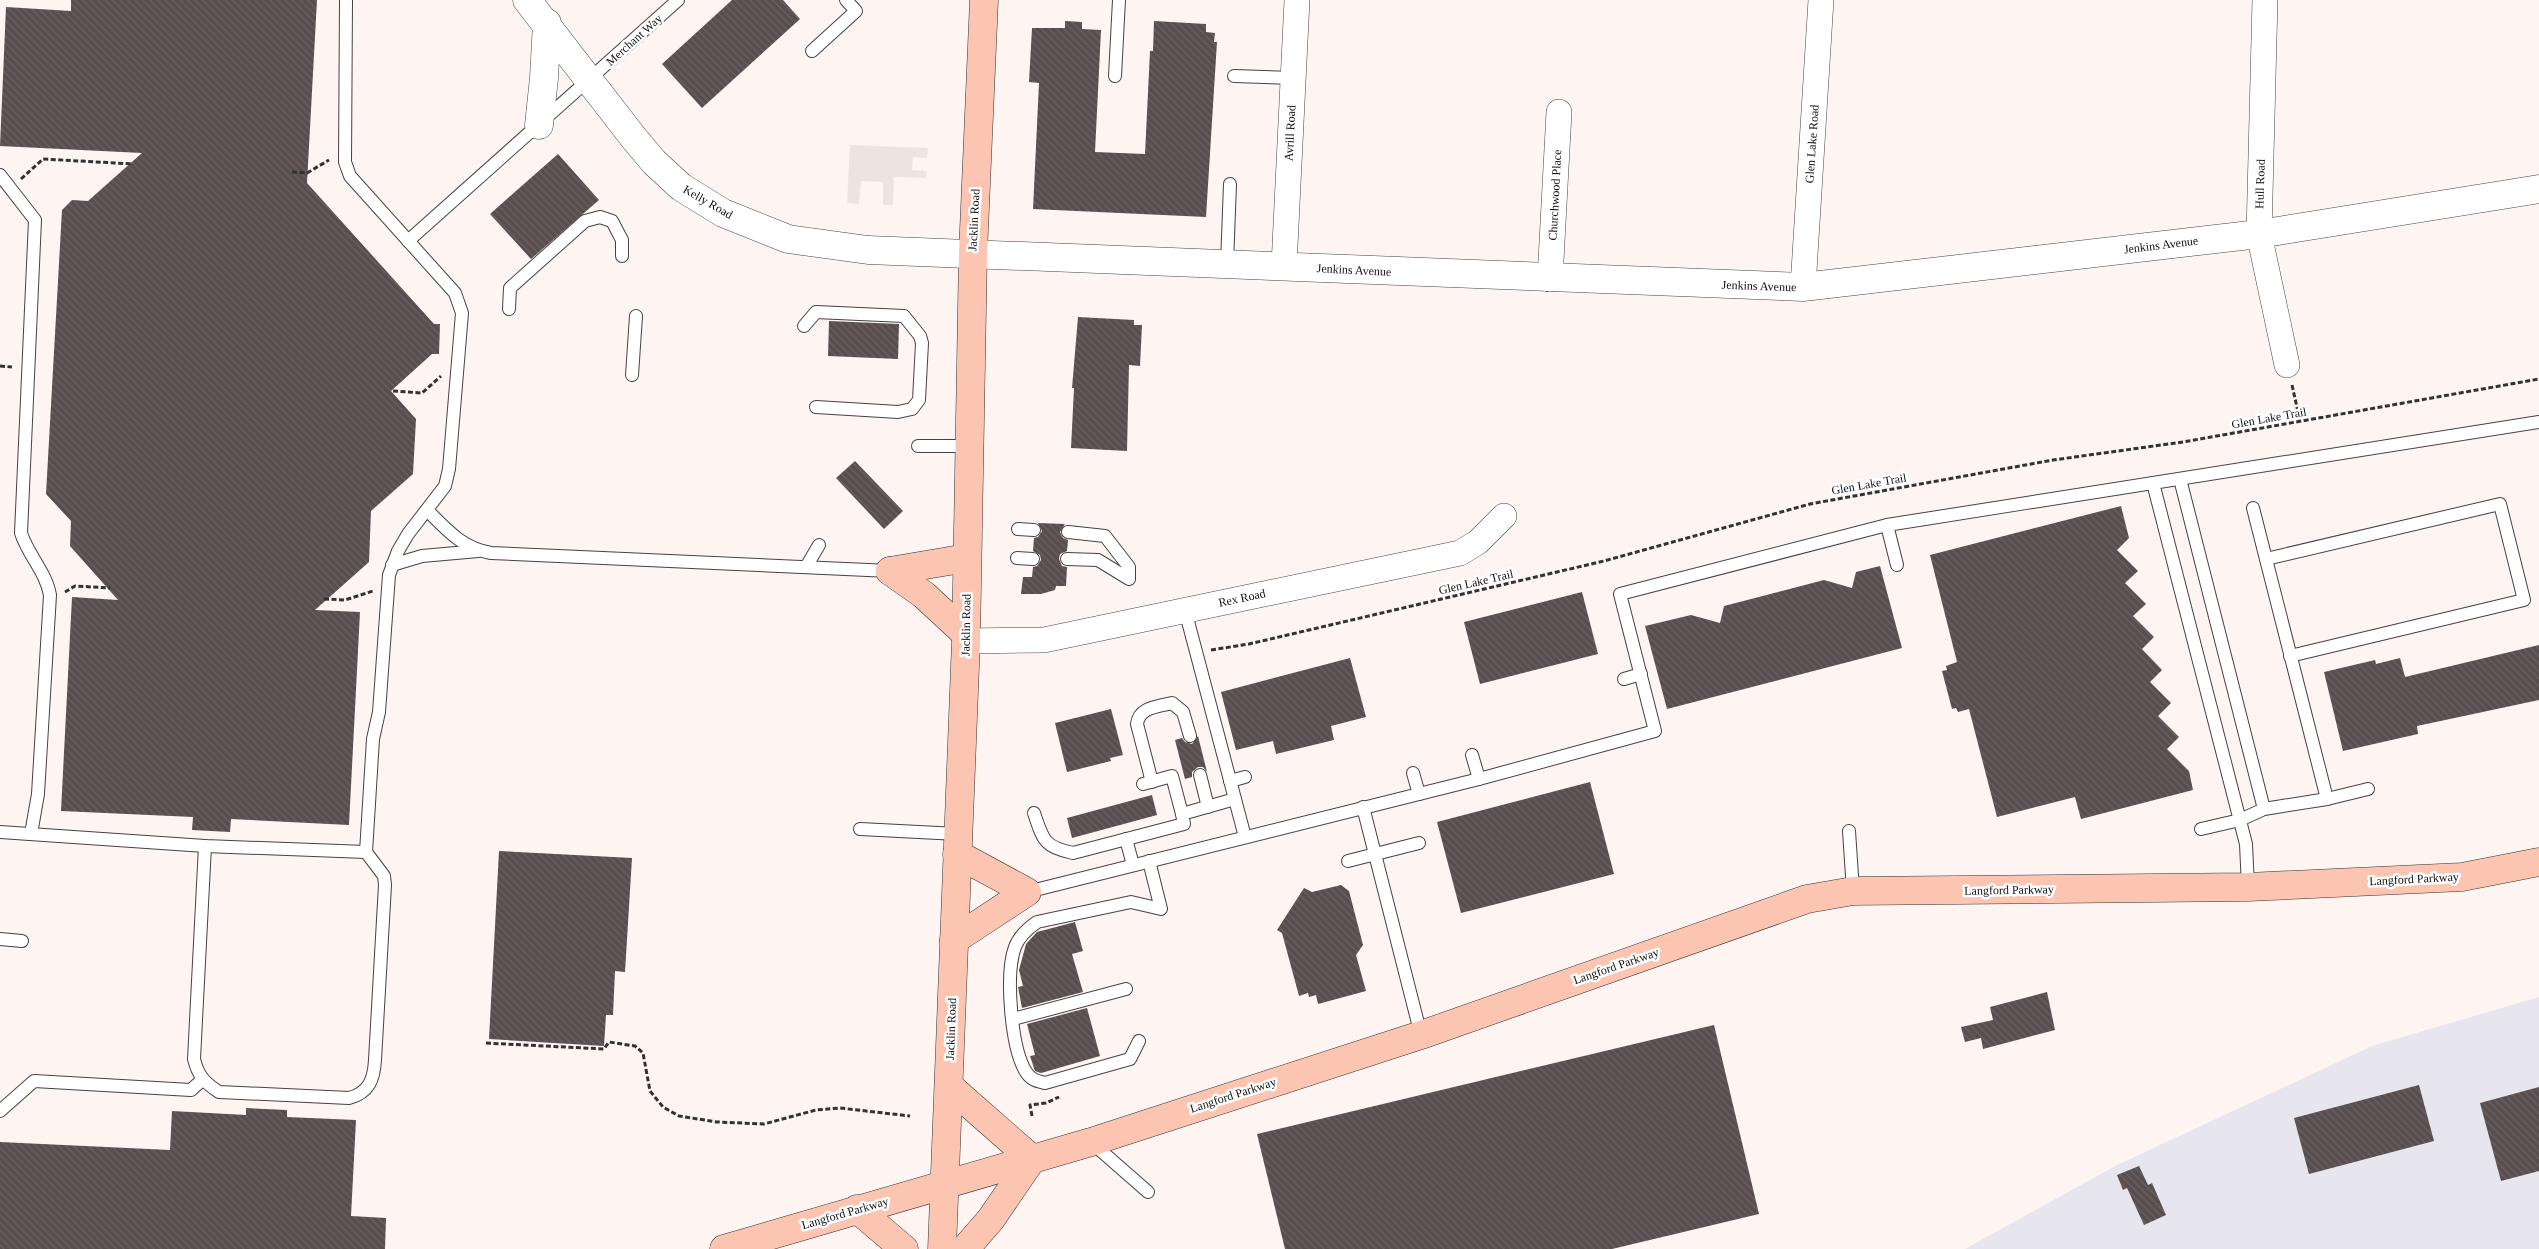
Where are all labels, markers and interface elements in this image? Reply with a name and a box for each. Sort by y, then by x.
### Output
street label: Merchant Way [603,11,665,69]
street label: Glen Lake Road [1802,104,1822,184]
street label: Avrill Road [1282,105,1298,161]
street label: Churchwood Place [1546,149,1564,241]
street label: Hull Road [2252,159,2268,209]
street label: Kelly Road [681,182,735,222]
street label: Jacklin Road [965,189,983,251]
street label: Jenkins Avenue [2123,233,2199,257]
street label: Jenkins Avenue [1316,261,1392,279]
street label: Jenkins Avenue [1721,278,1797,294]
street label: Glen Lake Trail [2230,404,2308,431]
street label: Glen Lake Trail [1830,470,1908,497]
street label: Glen Lake Trail [1437,566,1515,597]
street label: Rex Road [1217,586,1267,610]
street label: Jacklin Road [958,594,974,656]
street label: Langford Parkway [2369,870,2459,888]
street label: Langford Parkway [1964,882,2054,898]
street label: Langford Parkway [1571,945,1661,987]
street label: Jacklin Road [943,998,959,1060]
street label: Langford Parkway [1188,1074,1278,1116]
street label: Langford Parkway [800,1194,890,1232]

